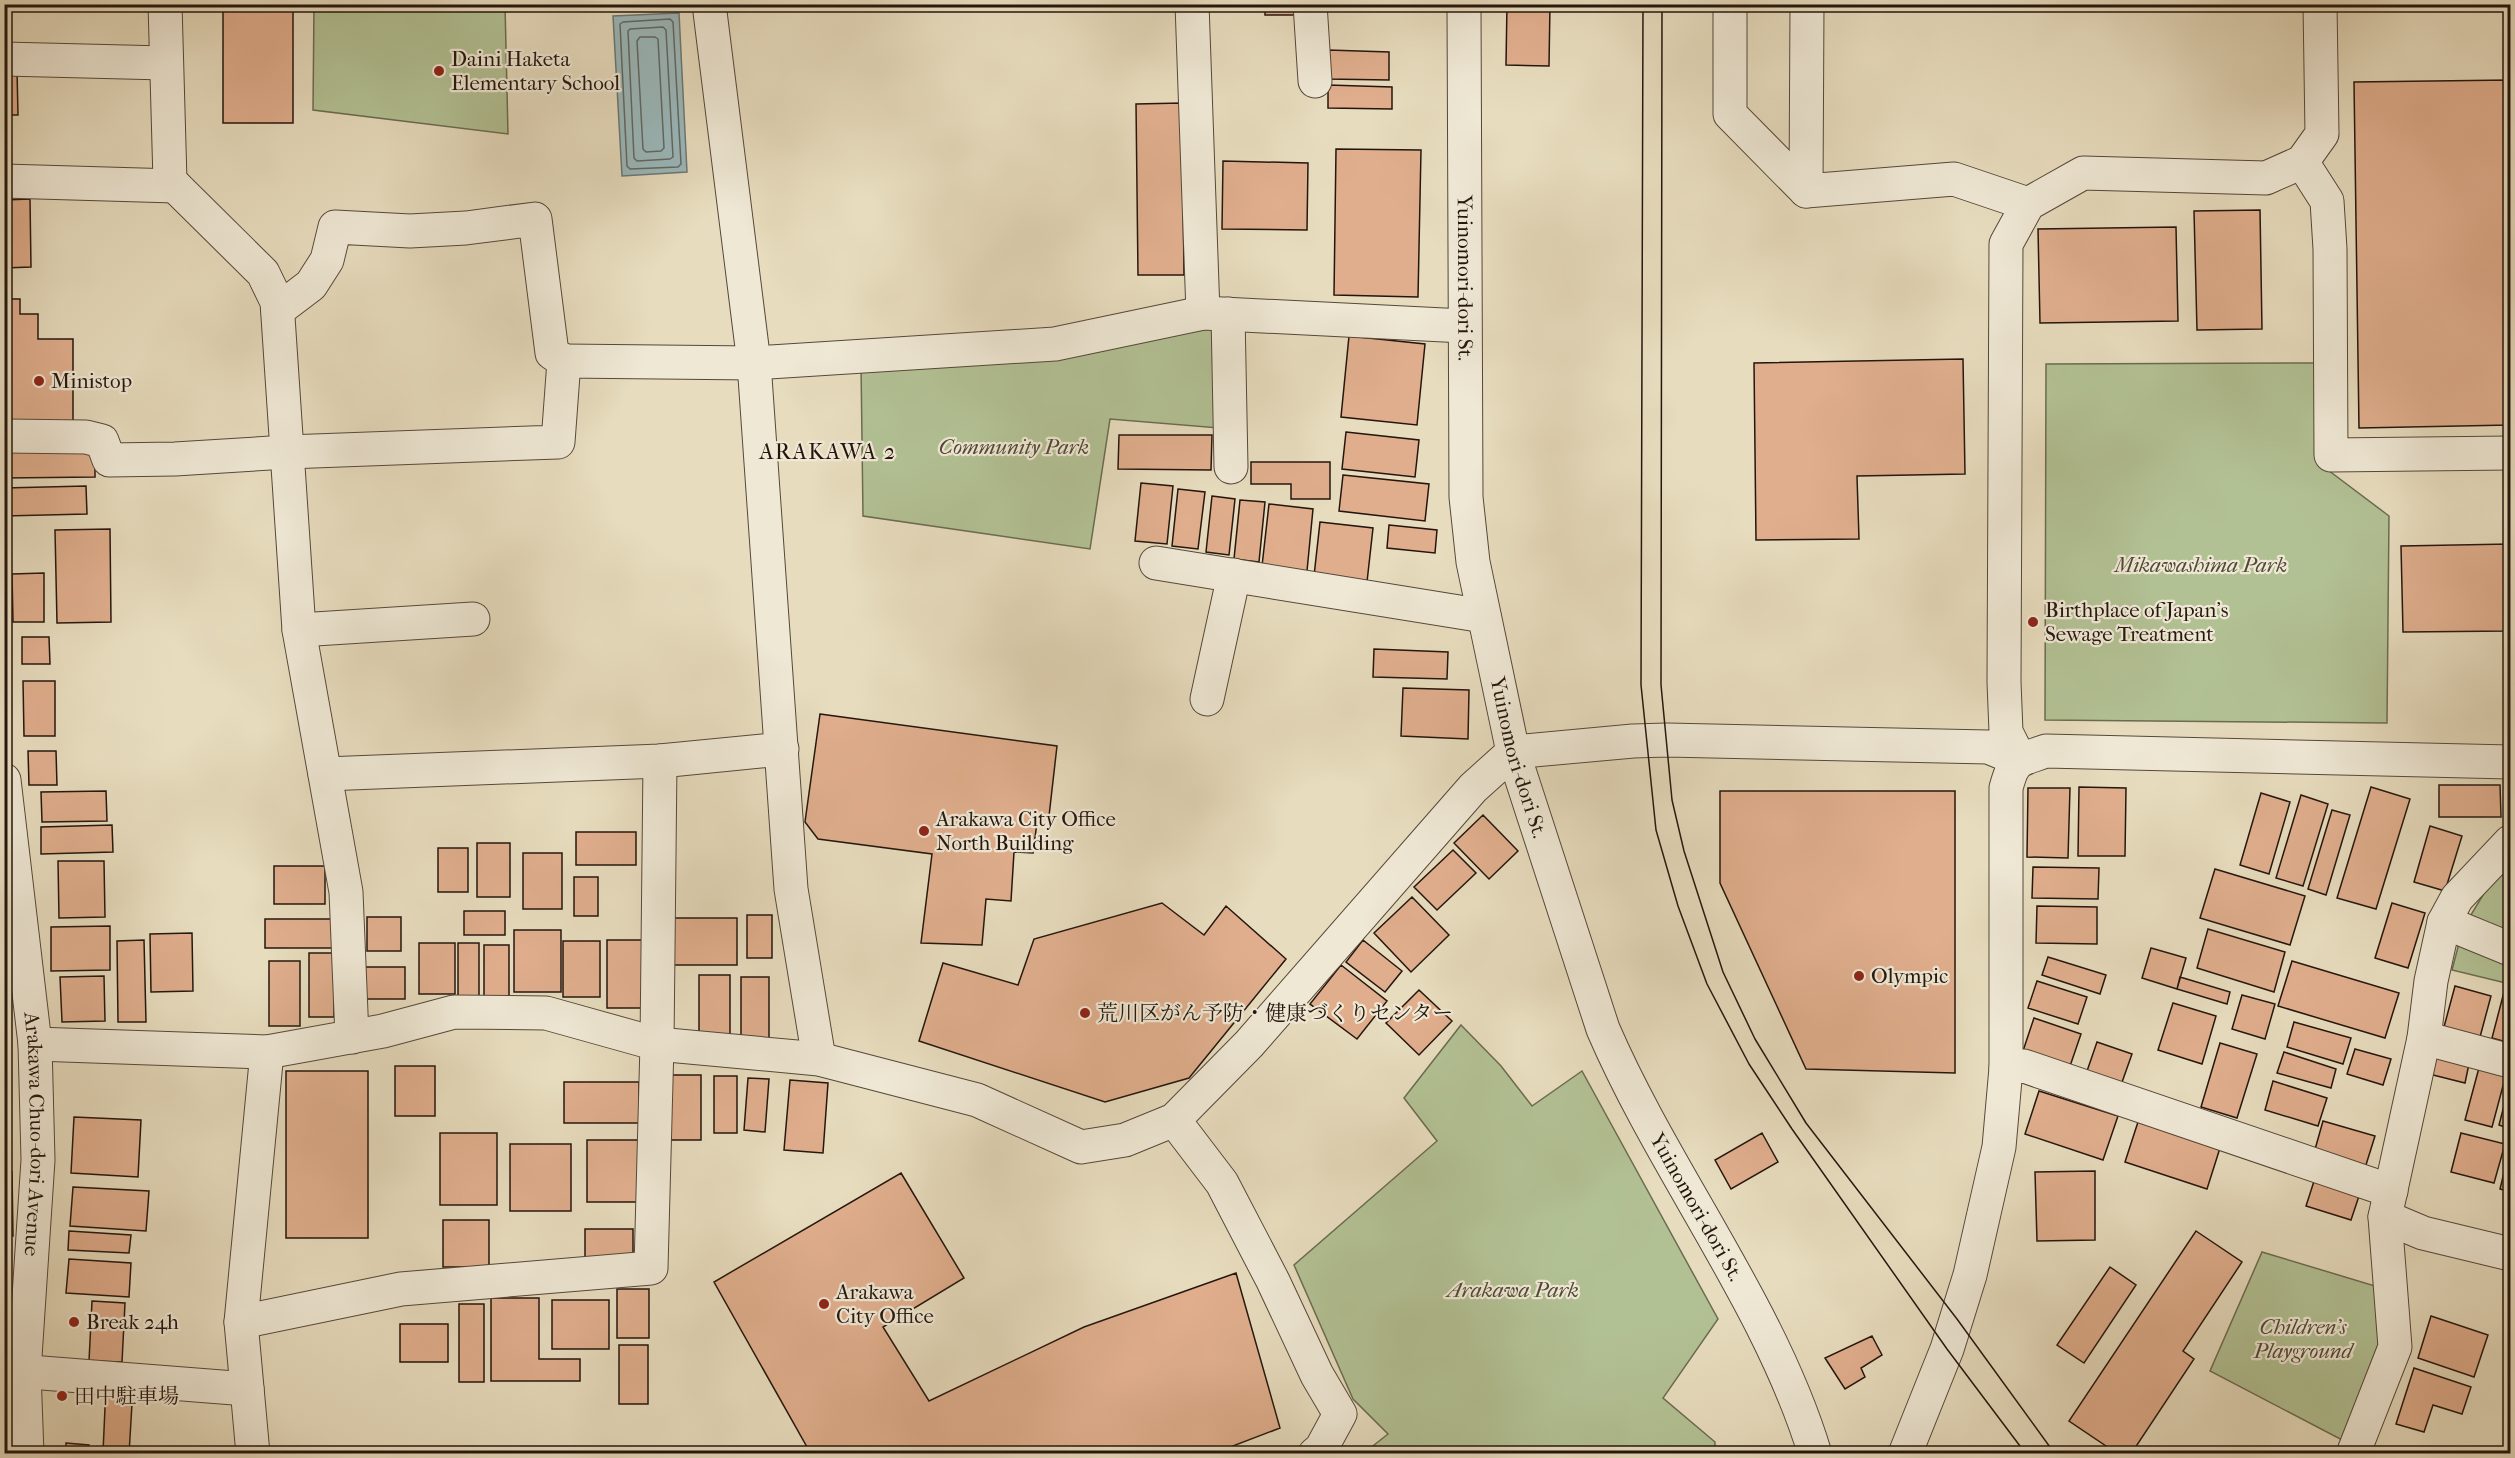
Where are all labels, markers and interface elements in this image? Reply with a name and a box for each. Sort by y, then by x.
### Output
place label: Daini Haketa Elementary School [451,47,620,95]
marker: Daini Haketa Elementary School [432,64,446,78]
street label: Yuinomori-dori St. [1453,194,1477,361]
place label: Ministop [51,369,132,393]
marker: Ministop [32,374,46,388]
park label: Community Park [939,435,1089,459]
district label: ARAKAWA 2 [758,439,897,465]
park label: Mikawashima Park [2113,553,2287,577]
place label: Birthplace of Japan's Sewage Treatment [2045,598,2229,646]
marker: Birthplace of Japan's Sewage Treatment [2026,615,2040,629]
street label: Yuinomori-dori St. [1485,674,1552,841]
place label: Arakawa City Office North Building [935,807,1116,855]
marker: Arakawa City Office North Building [917,824,931,838]
place label: Olympic [1871,964,1948,988]
marker: Olympic [1852,969,1866,983]
place label: 荒川区がん予防・健康づくりセンター [1097,1001,1453,1025]
marker: 荒川区がん予防・健康づくりセンター [1078,1006,1092,1020]
street label: Arakawa Chuo-dori Avenue [19,1010,50,1257]
street label: Yuinomori-dori St. [1645,1128,1748,1285]
park label: Arakawa Park [1444,1278,1579,1302]
place label: Arakawa City Office [835,1280,934,1328]
marker: Arakawa City Office [817,1297,831,1311]
place label: Break 24h [86,1310,179,1334]
marker: Break 24h [67,1315,81,1329]
park label: Children's Playground [2253,1315,2355,1363]
place label: 田中駐車場 [74,1384,179,1408]
marker: 田中駐車場 [55,1389,69,1403]

